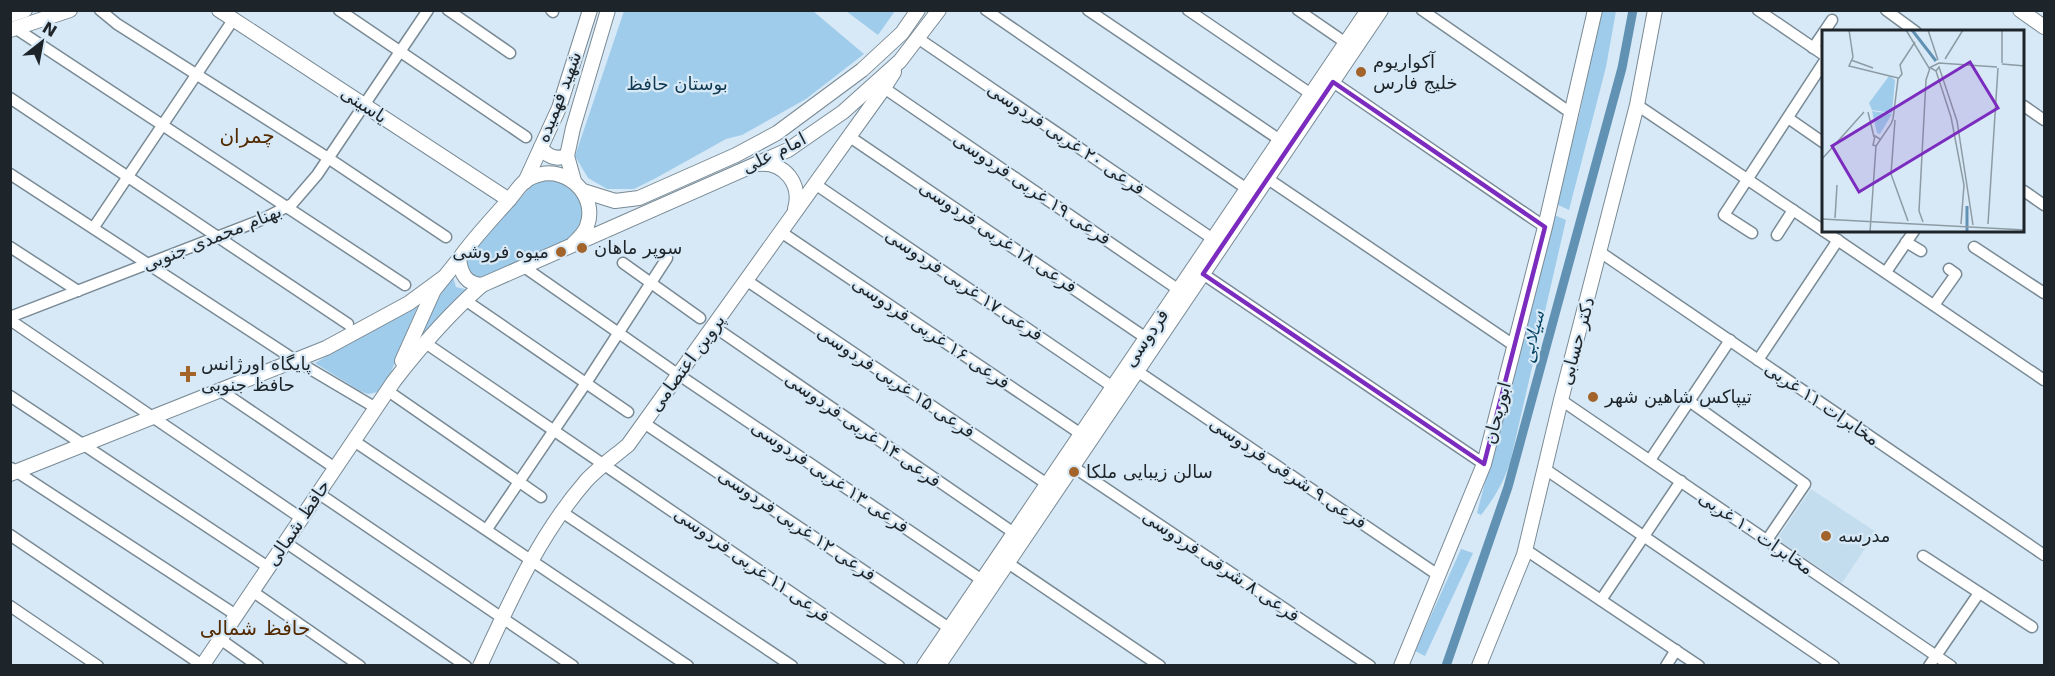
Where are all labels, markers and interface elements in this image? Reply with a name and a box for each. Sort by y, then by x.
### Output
north arrow [12,12,72,72]
text: N [39,18,60,41]
inset map [1822,30,2025,232]
street label: شهید فهمیده [532,48,586,146]
place label: آکواریوم خلیج فارس [1373,50,1458,94]
marker: آکواریوم خلیج فارس [1354,65,1368,79]
park label: بوستان حافظ [626,73,728,95]
street label: فرعی ۲۰ غربی فردوسی [983,78,1149,200]
street label: یاسینی [337,82,392,127]
district label: چمران [219,124,275,148]
street label: امام علی [738,128,809,178]
street label: فرعی ۱۹ غربی فردوسی [949,128,1115,250]
street label: فرعی ۱۸ غربی فردوسی [915,176,1081,298]
street label: بهنام محمدی جنوبی [139,200,285,276]
street label: فرعی ۱۷ غربی فردوسی [881,224,1047,346]
place label: سوپر ماهان [594,237,682,259]
place label: میوه فروشی [452,241,549,263]
marker: سوپر ماهان [575,241,589,255]
marker: میوه فروشی [554,245,568,259]
street label: فرعی ۱۶ غربی فردوسی [848,272,1014,394]
street label: دکتر حسابی [1555,295,1599,387]
street label: فردوسی [1119,305,1173,371]
water label: سیلابی [1513,307,1550,364]
street label: پروین اعتصامی [644,310,730,416]
street label: فرعی ۱۵ غربی فردوسی [813,321,979,443]
place label: پایگاه اورژانس حافظ جنوبی [201,353,311,396]
street label: مخابرات ۱۱ غربی [1760,357,1884,451]
marker: پایگاه اورژانس حافظ جنوبی [179,365,197,383]
street label: فرعی ۱۴ غربی فردوسی [781,368,945,492]
street label: ابوریحان [1478,380,1516,446]
place label: تیپاکس شاهین شهر [1604,386,1752,408]
marker: تیپاکس شاهین شهر [1586,390,1600,404]
street label: فرعی ۹ شرقی فردوسی [1205,412,1371,534]
street label: فرعی ۱۳ غربی فردوسی [747,416,913,538]
place label: سالن زیبایی ملکا [1086,461,1213,483]
street label: فرعی ۱۲ غربی فردوسی [714,464,880,586]
marker: سالن زیبایی ملکا [1067,465,1081,479]
street label: حافظ شمالی [261,476,334,570]
street label: مخابرات ۱۰ غربی [1694,486,1818,580]
street label: فرعی ۱۱ غربی فردوسی [670,503,834,627]
street label: فرعی ۸ شرقی فردوسی [1138,505,1304,627]
place label: مدرسه [1838,525,1891,546]
marker: مدرسه [1819,529,1833,543]
district label: حافظ شمالی [200,616,310,640]

